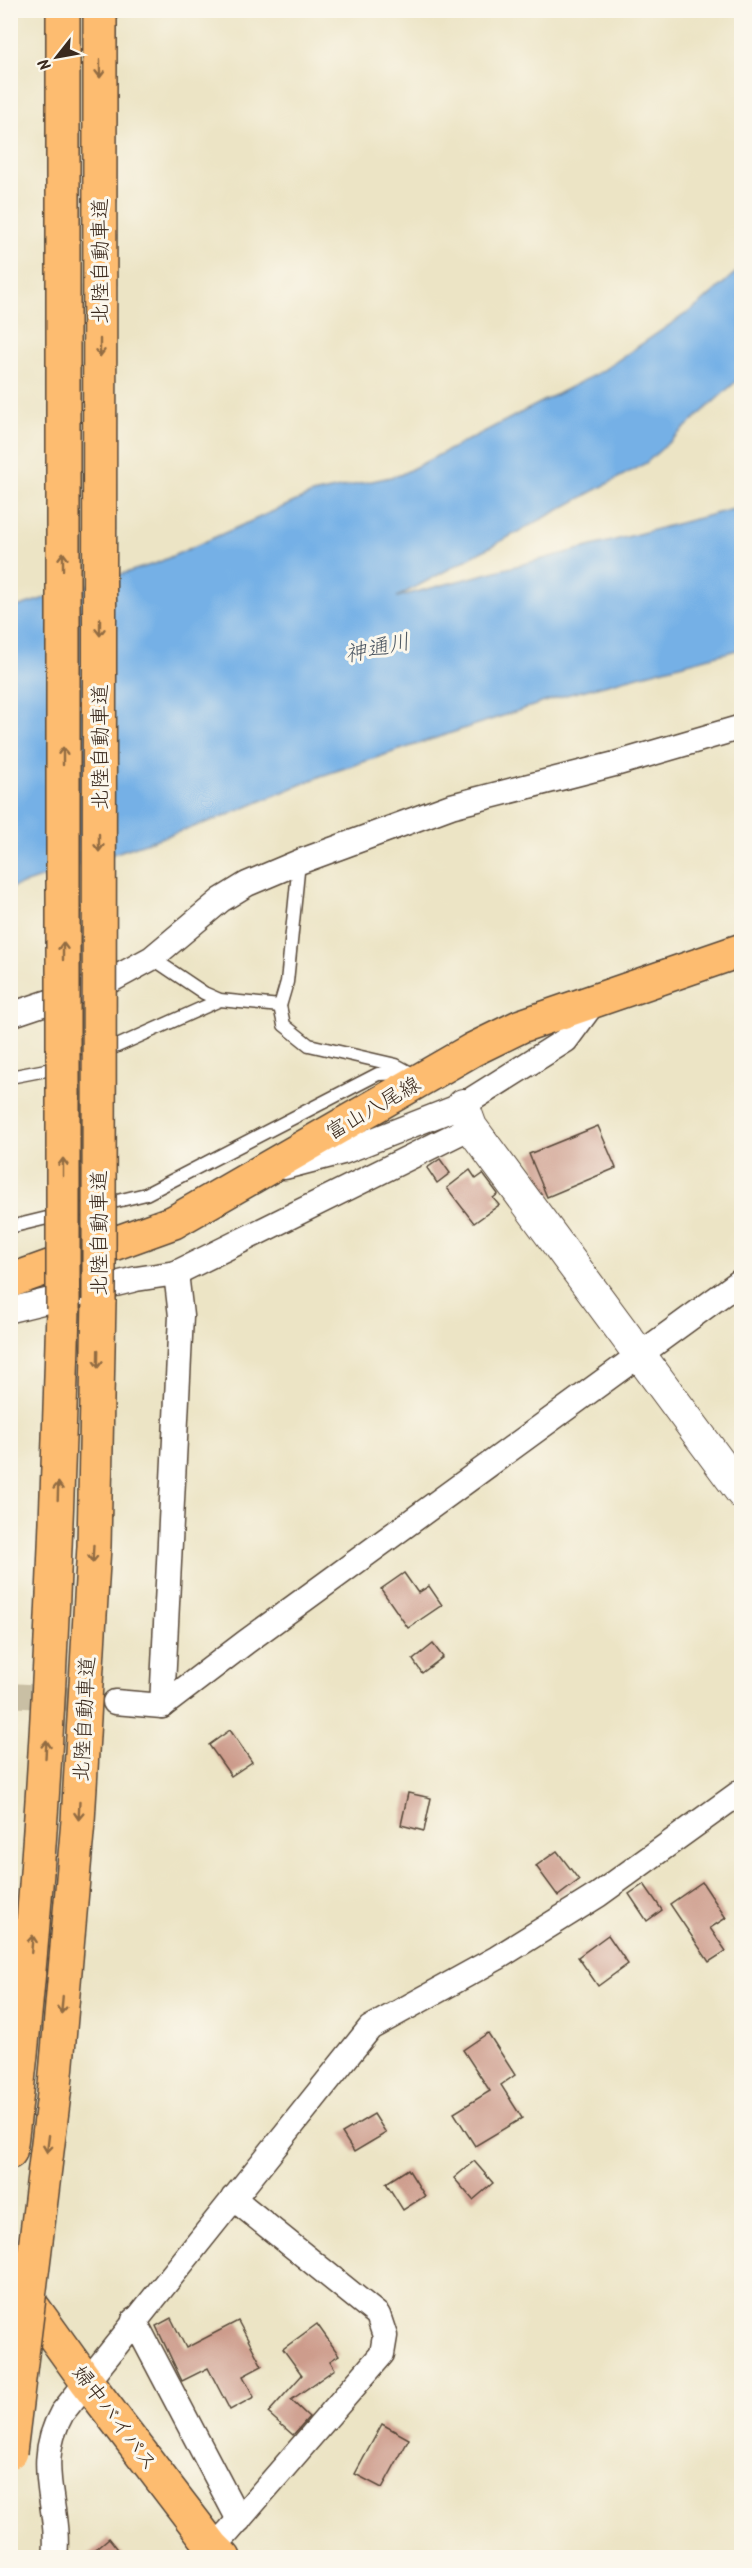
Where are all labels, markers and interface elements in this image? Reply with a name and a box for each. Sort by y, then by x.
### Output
north arrow [27,27,87,87]
text: N [32,53,59,75]
one-way arrow [94,58,106,78]
street label: 北陸自動車道 [85,198,118,324]
one-way arrow [94,337,106,357]
one-way arrow [57,551,69,571]
one-way arrow [94,616,106,636]
water label: 神通川 [342,625,413,673]
street label: 北陸自動車道 [85,684,118,810]
one-way arrow [57,746,69,766]
one-way arrow [93,832,105,852]
one-way arrow [57,941,69,961]
street label: 富山八尾線 [320,1069,427,1150]
one-way arrow [57,1157,69,1177]
street label: 北陸自動車道 [84,1170,117,1296]
one-way arrow [92,1348,104,1368]
one-way arrow [52,1482,63,1502]
one-way arrow [88,1543,99,1563]
street label: 北陸自動車道 [66,1655,105,1783]
one-way arrow [40,1740,51,1760]
one-way arrow [73,1801,84,1821]
one-way arrow [26,1934,37,1954]
one-way arrow [56,1995,67,2015]
one-way arrow [42,2133,53,2153]
street label: 婦中バイパス [63,2359,165,2479]

